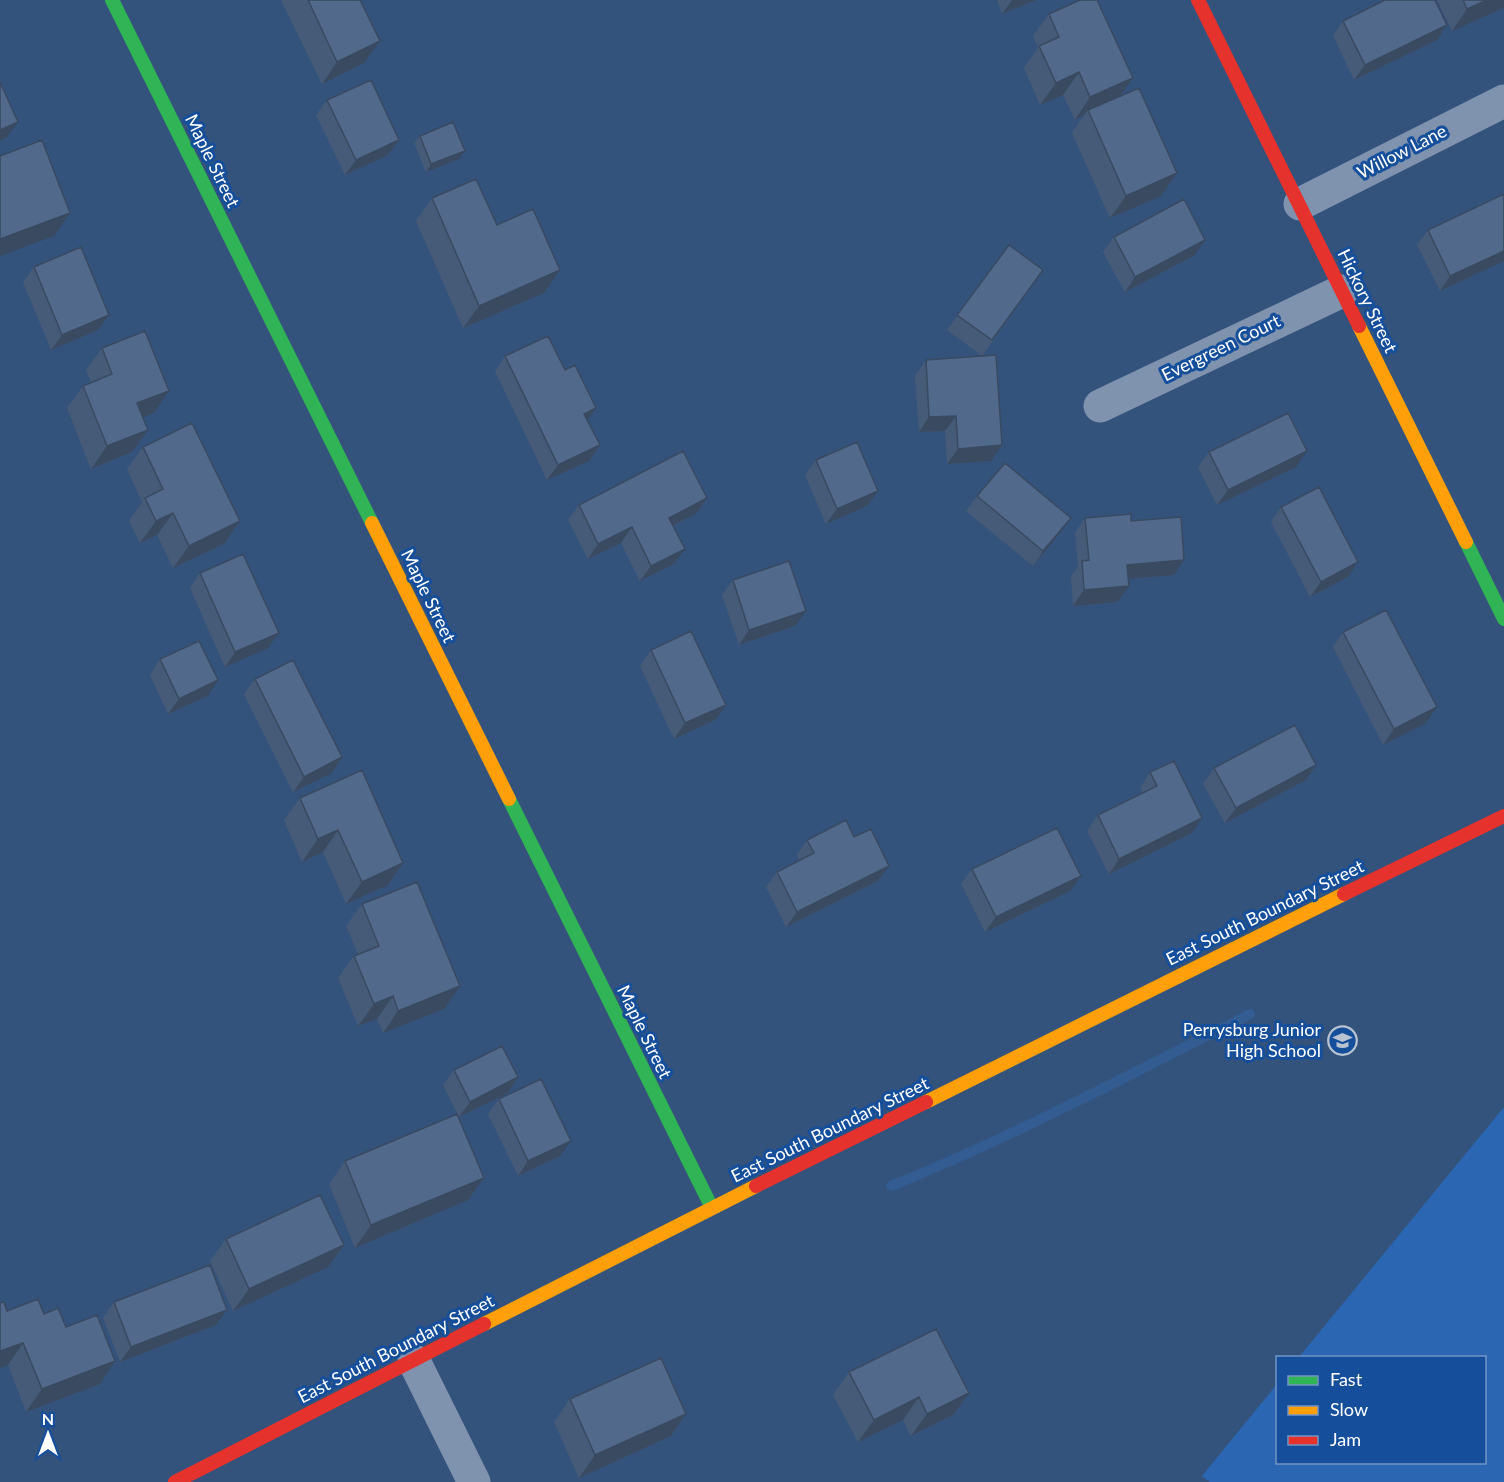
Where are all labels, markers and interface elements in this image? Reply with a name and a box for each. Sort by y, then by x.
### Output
street label: Maple Street [181,110,245,211]
street label: Willow Lane [1353,119,1450,183]
street label: Hickory Street [1333,245,1403,357]
street label: Evergreen Court [1158,309,1284,385]
street label: Maple Street [397,545,461,646]
street label: East South Boundary Street [1162,854,1368,970]
street label: Maple Street [613,981,677,1082]
place label: Perrysburg Junior High School [1183,1018,1321,1061]
school or university icon: Perrysburg Junior High School [1326,1024,1358,1056]
street label: East South Boundary Street [727,1071,933,1187]
street label: East South Boundary Street [294,1289,498,1407]
legend [1276,1356,1486,1464]
text: Fast [1330,1368,1363,1390]
text: Slow [1330,1398,1368,1420]
north arrow [18,1404,78,1464]
text: N [42,1409,54,1428]
text: Jam [1330,1428,1361,1450]

